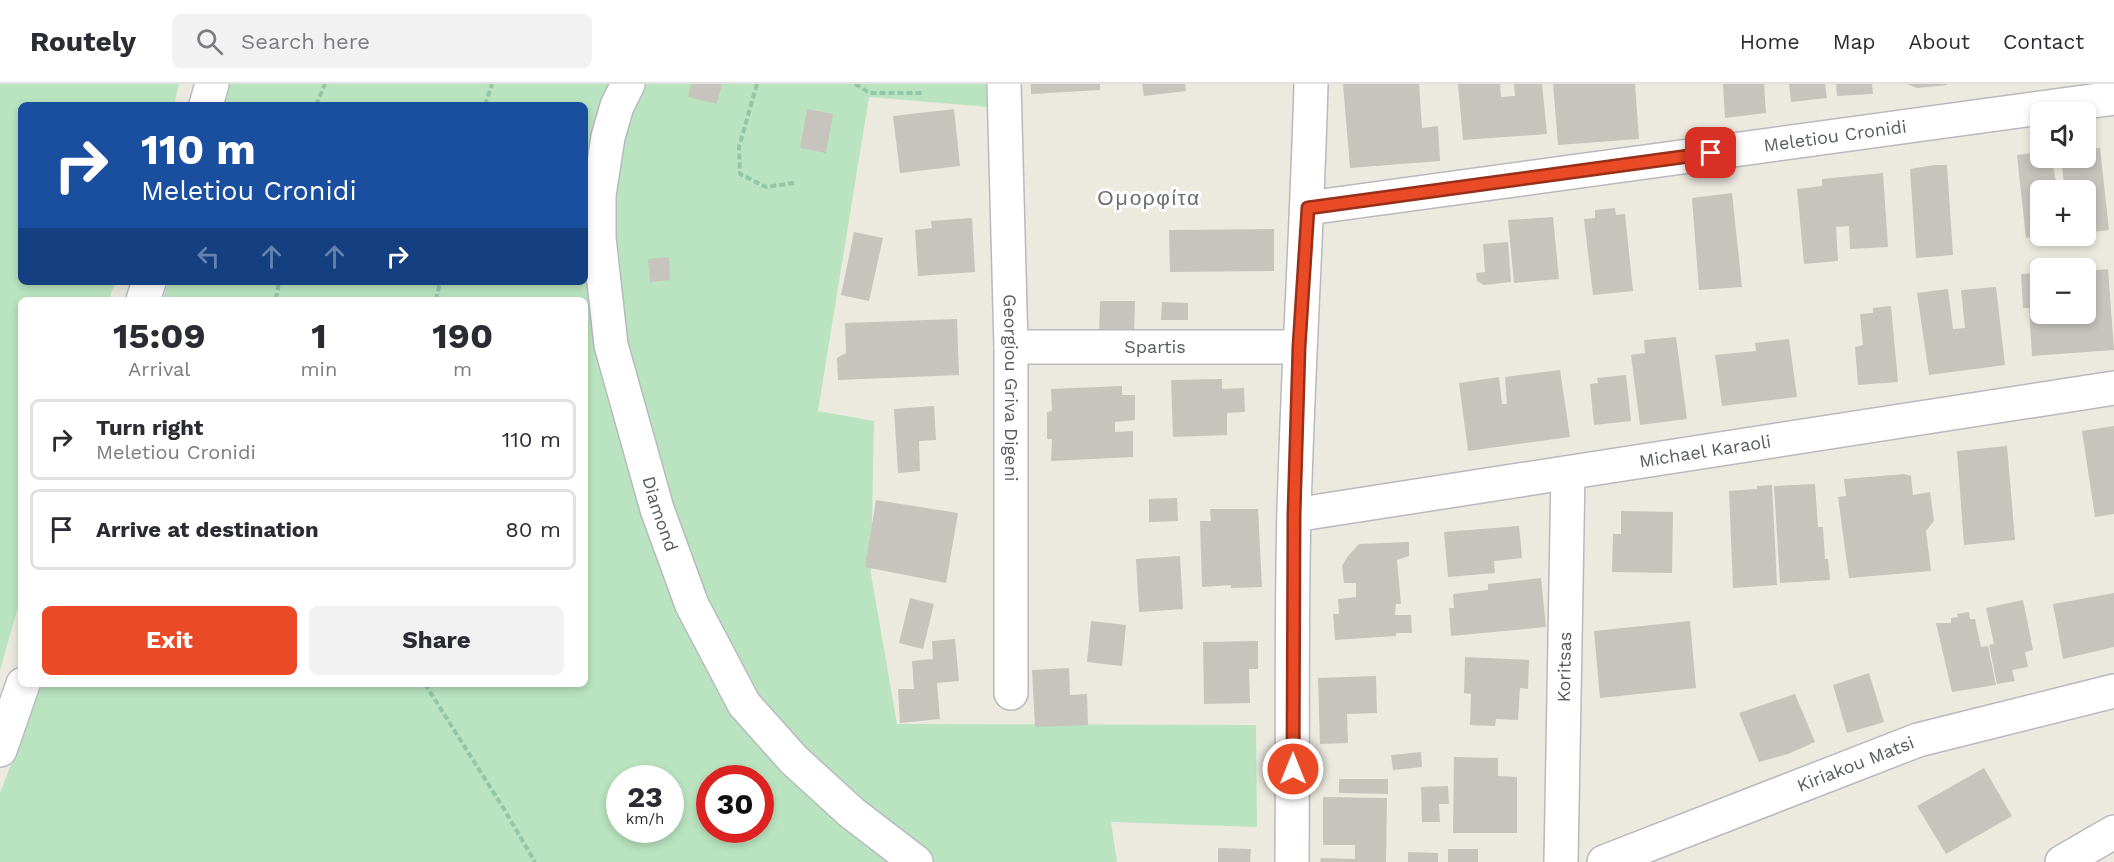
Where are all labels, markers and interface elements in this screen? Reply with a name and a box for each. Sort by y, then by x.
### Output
search box [172,14,592,68]
text: Routely [30,25,136,58]
icon: search [193,25,226,58]
text: Search here [241,29,370,54]
text: Home [1740,29,1800,54]
text: Map [1833,29,1876,54]
text: About [1909,29,1970,54]
text: Contact [2003,29,2084,54]
map controls [2030,102,2096,324]
button: sound [2030,102,2096,168]
street label: Meletiou Cronidi [1762,115,1908,156]
text: 110 m [141,125,256,174]
icon: right [42,126,120,204]
pin [1685,127,1736,178]
icon: arrive [1694,136,1727,169]
text: Meletiou Cronidi [141,175,357,207]
button: + [2030,180,2096,246]
district label: Ομορφίτα [1097,185,1201,210]
icon: left [192,240,225,273]
icon: ahead [255,240,288,273]
icon: ahead [318,240,351,273]
icon: right [381,240,414,273]
button: − [2030,258,2096,324]
street label: Georgiou Griva Digeni [1000,294,1022,482]
text: 15:09 [113,315,206,357]
text: 1 [311,315,327,357]
text: 190 [432,315,493,357]
street label: Spartis [1124,336,1186,357]
text: Arrival [128,357,190,381]
text: min [301,357,337,381]
text: m [453,357,472,381]
text: Turn right [96,415,203,440]
icon: right [45,423,78,456]
text: 110 m [502,427,561,452]
street label: Michael Karaoli [1638,430,1772,471]
text: Meletiou Cronidi [96,440,256,464]
street label: Diamond [638,474,683,554]
icon: arrive [45,513,78,546]
text: Arrive at destination [96,517,319,542]
text: 80 m [505,517,561,542]
button: Exit [42,606,297,675]
button: Share [309,606,564,675]
street label: Koritsas [1553,631,1575,703]
street label: Kiriakou Matsi [1794,732,1917,796]
position arrow [1261,737,1325,801]
speed limit sign: 30 [696,765,774,843]
text: 23 [627,779,663,814]
text: km/h [626,810,664,828]

